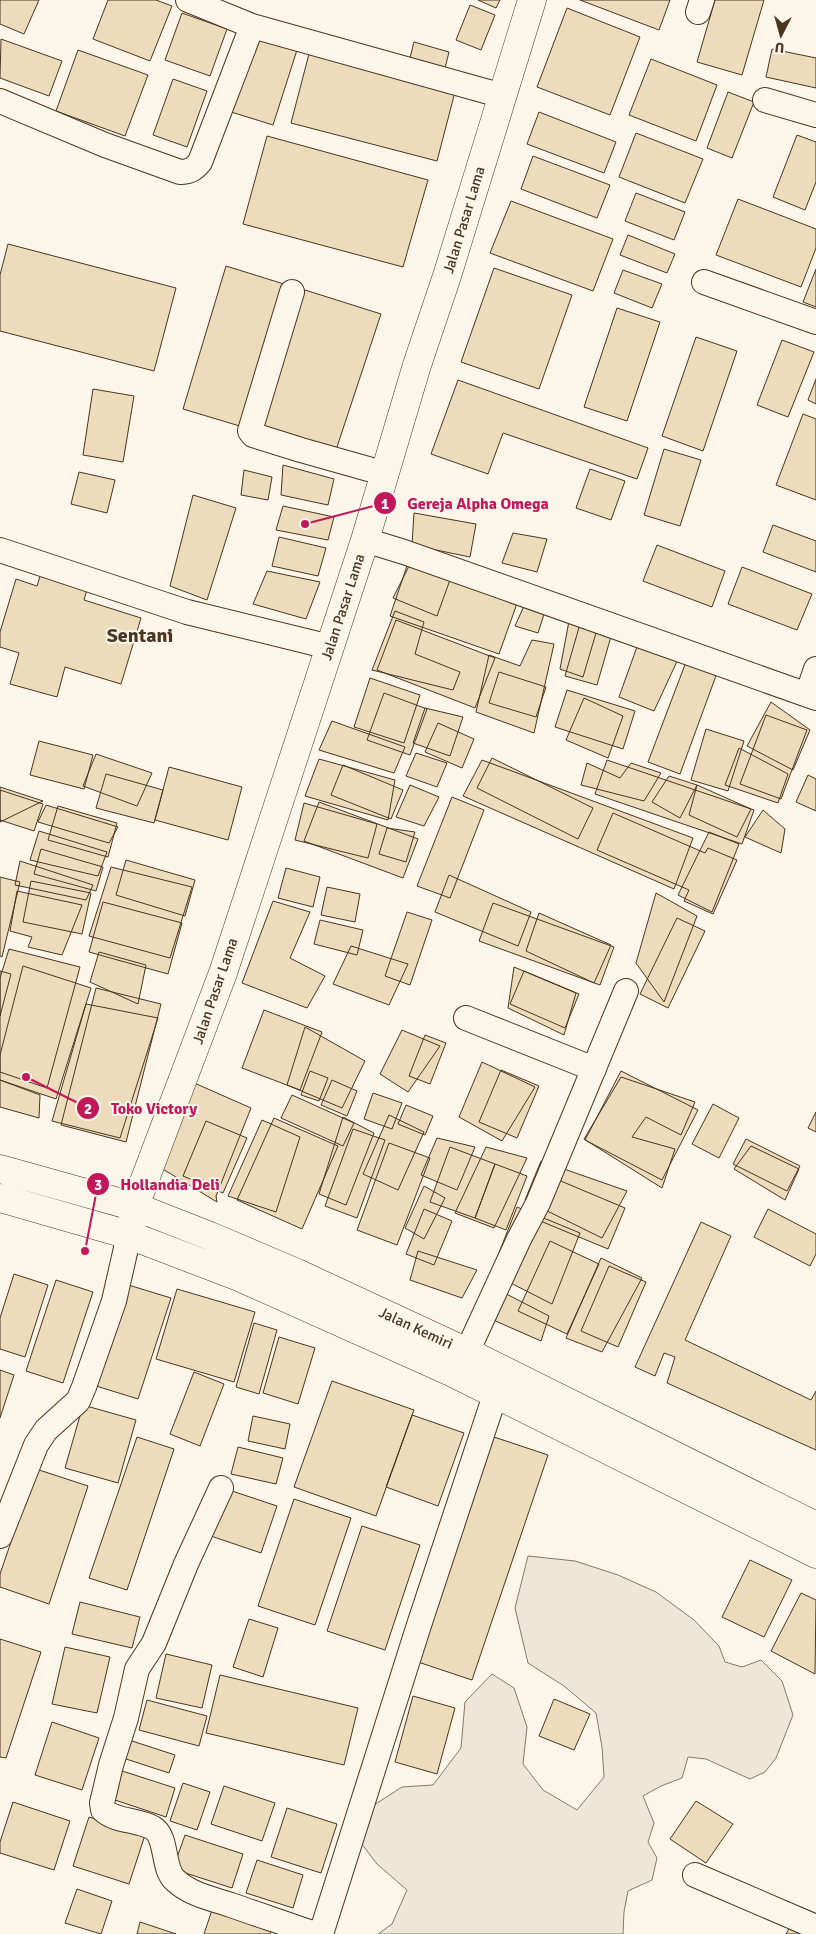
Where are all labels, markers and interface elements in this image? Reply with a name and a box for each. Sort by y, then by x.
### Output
north arrow [756,10,806,60]
text: U [774,38,785,56]
street label: Jalan Pasar Lama [439,164,489,276]
callout: Gereja Alpha Omega [372,488,559,519]
text: Gereja Alpha Omega [407,494,549,514]
text: 1 [381,495,389,513]
street label: Jalan Pasar Lama [317,551,369,663]
district label: Sentani [107,623,173,648]
street label: Jalan Pasar Lama [188,936,242,1046]
callout: Toko Victory [76,1093,207,1124]
text: Toko Victory [111,1099,197,1119]
text: 2 [84,1100,92,1118]
callout: Hollandia Deli [86,1169,230,1200]
text: Hollandia Deli [120,1175,220,1195]
text: 3 [94,1176,102,1194]
street label: Jalan Kemiri [376,1303,456,1353]

